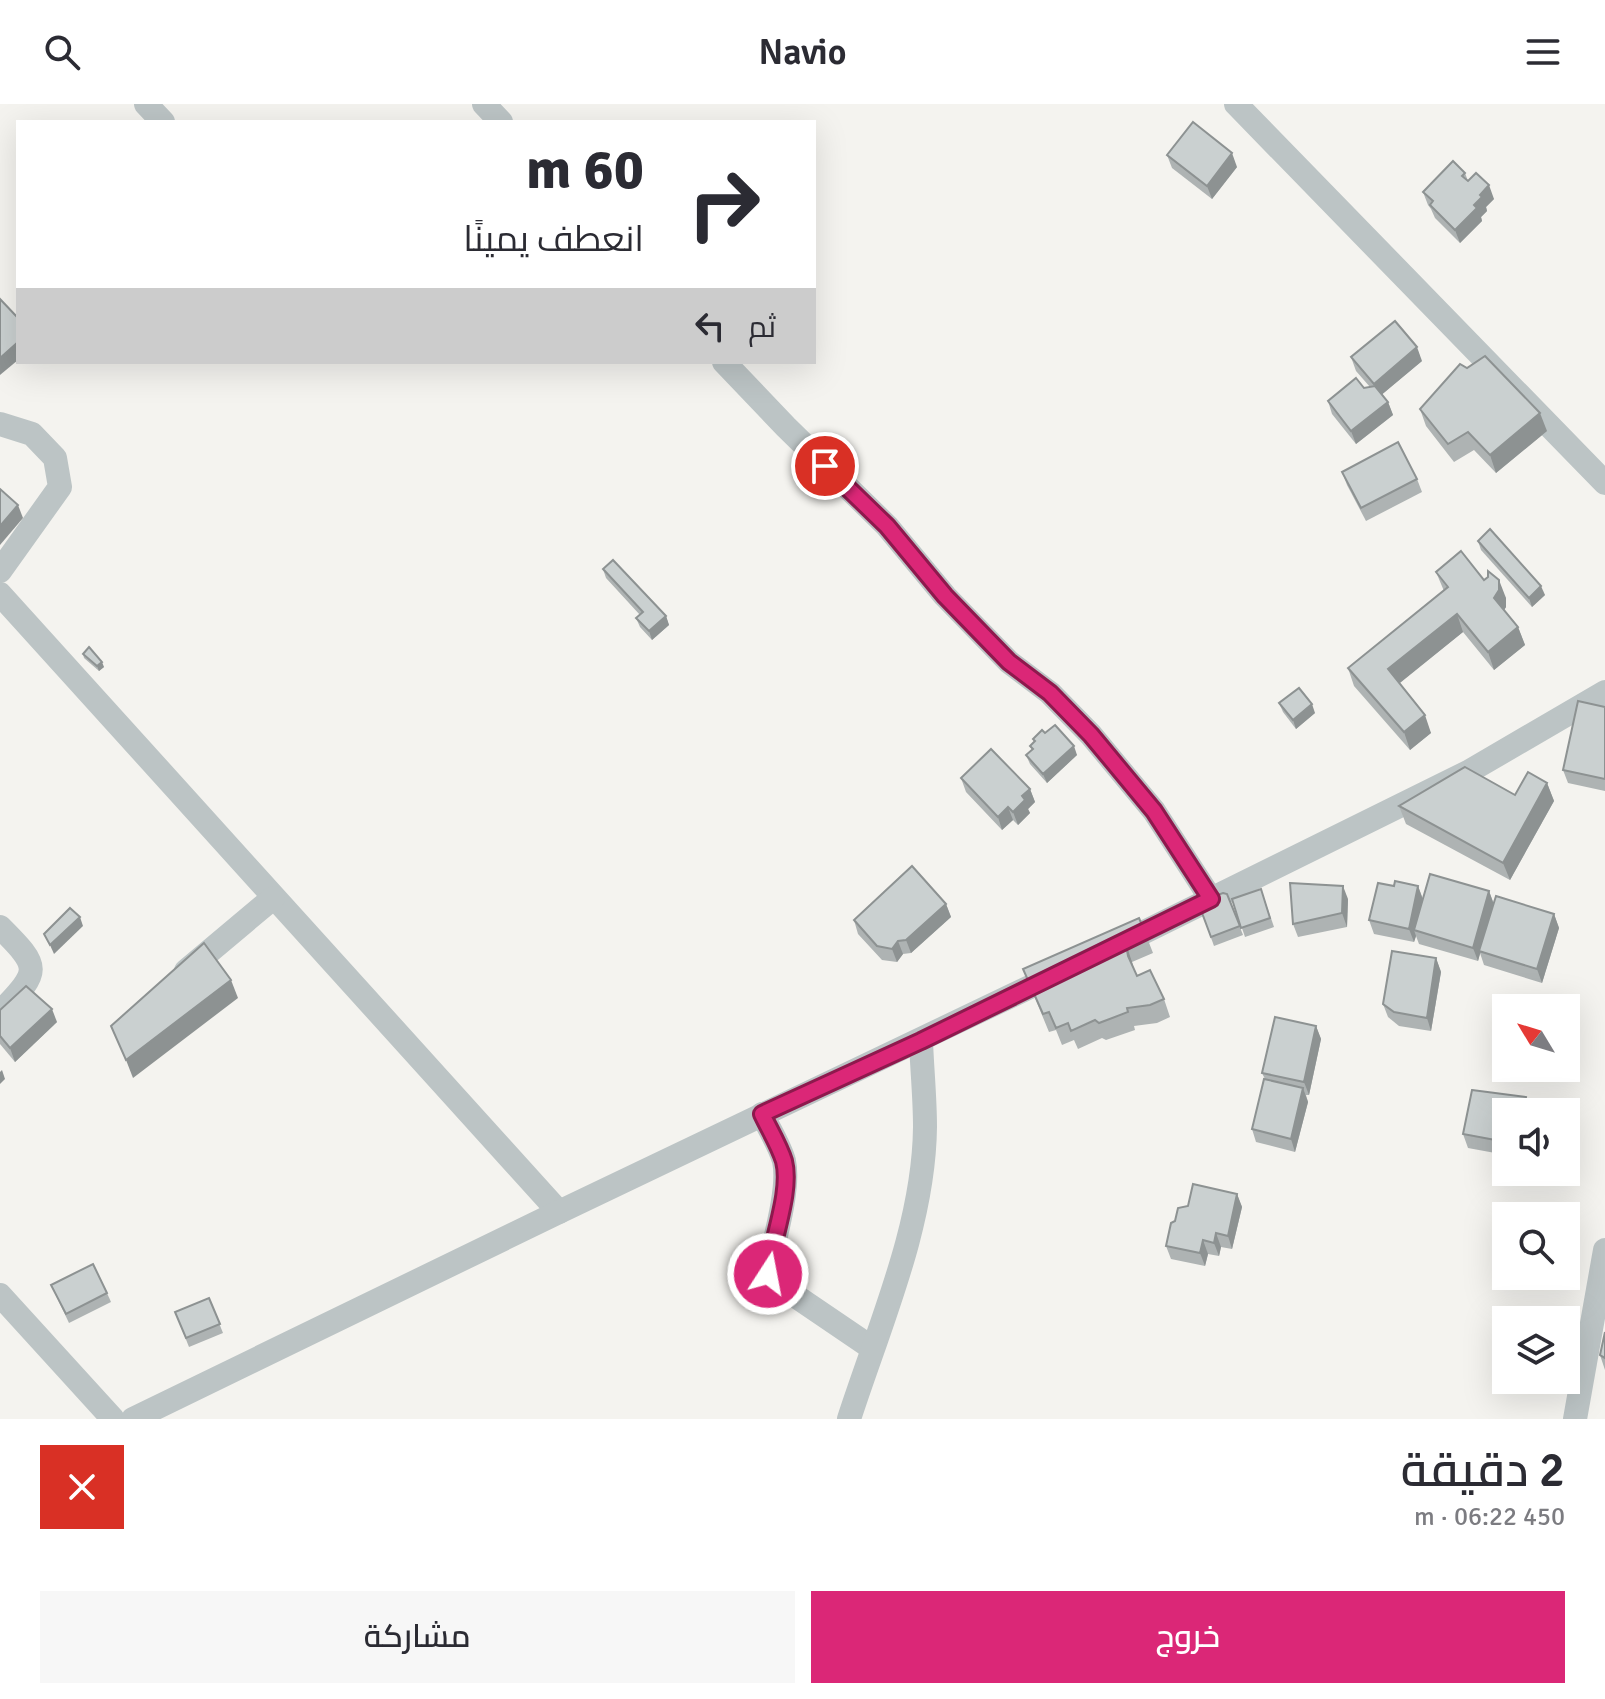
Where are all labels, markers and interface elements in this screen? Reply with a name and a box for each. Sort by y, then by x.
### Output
icon: search [40,30,84,74]
text: Navio [759,30,846,75]
icon: menu [1521,30,1565,74]
text: 60 m [526,135,644,204]
icon: right [672,152,776,256]
text: انعطف يمينًا [463,217,644,262]
icon: left [688,304,732,348]
text: ثم [748,309,776,346]
pin [791,432,859,500]
icon: arrive [803,444,847,488]
north arrow [1492,994,1580,1082]
map controls [1492,994,1580,1394]
button: sound [1492,1098,1580,1186]
button: search [1492,1202,1580,1290]
position arrow [726,1232,810,1316]
button: layers [1492,1306,1580,1394]
text: 2 دقيقة [1401,1441,1565,1500]
button: close [40,1445,124,1529]
text: 450 m · 06:22 [1414,1501,1565,1533]
button: مشاركة [40,1591,795,1683]
button: خروج [811,1591,1565,1683]

